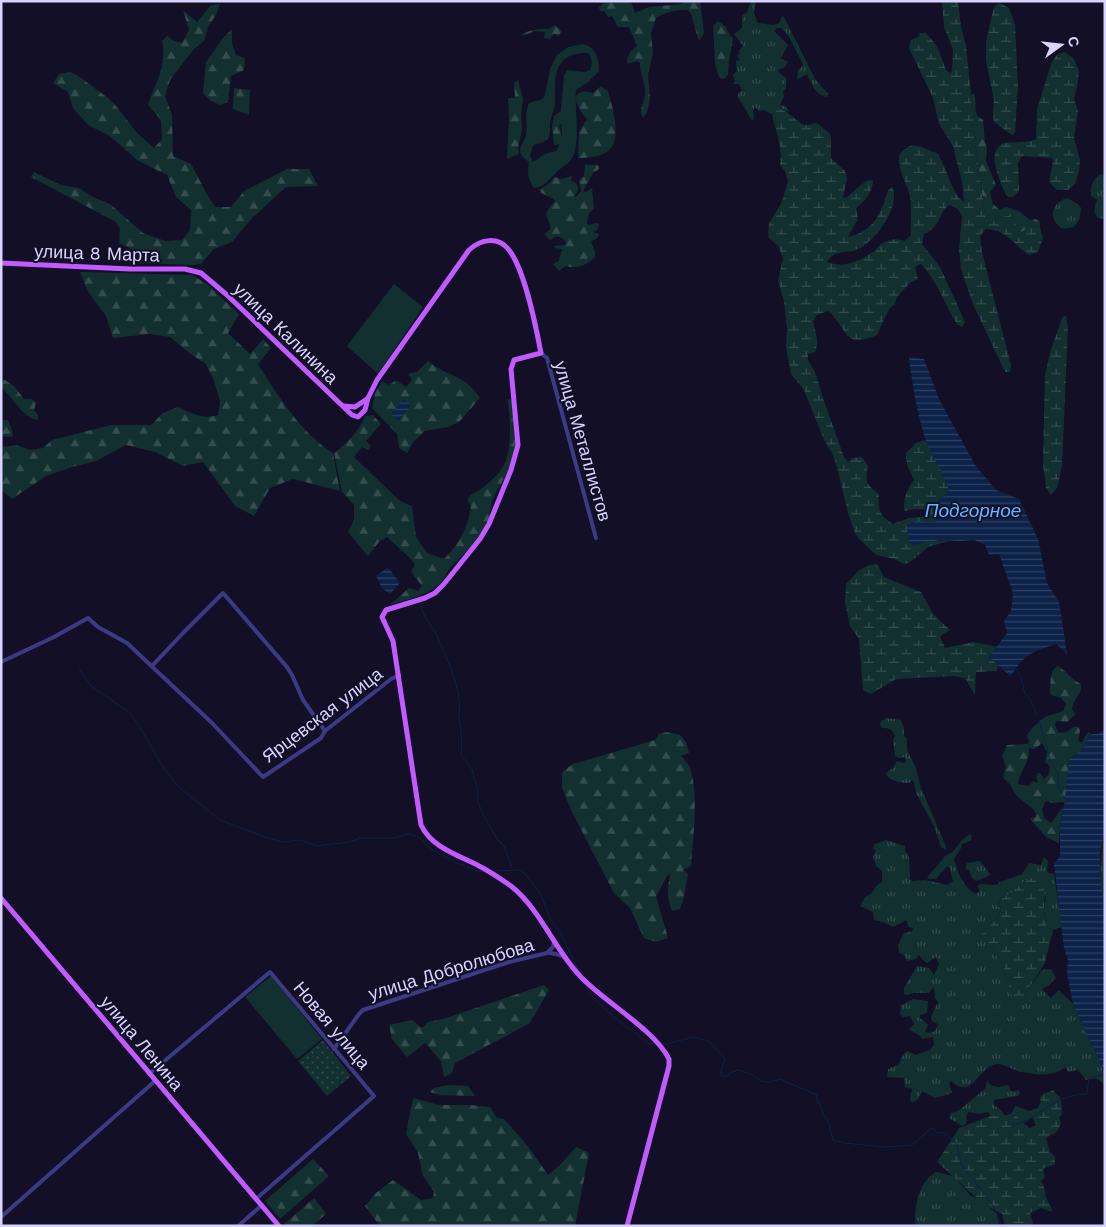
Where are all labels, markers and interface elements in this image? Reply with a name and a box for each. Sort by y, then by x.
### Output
north arrow [1036,20,1086,70]
text: С [1065,35,1083,49]
street label: улица 8 Марта [34,240,161,266]
street label: улица Калинина [230,278,343,389]
street label: улица Металлистов [550,358,616,524]
water label: Подгорное [925,499,1021,522]
street label: Ярцевская улица [258,662,387,767]
street label: улица Добролюбова [366,934,537,1004]
street label: Новая улица [289,977,375,1074]
street label: улица Ленина [96,991,188,1095]

